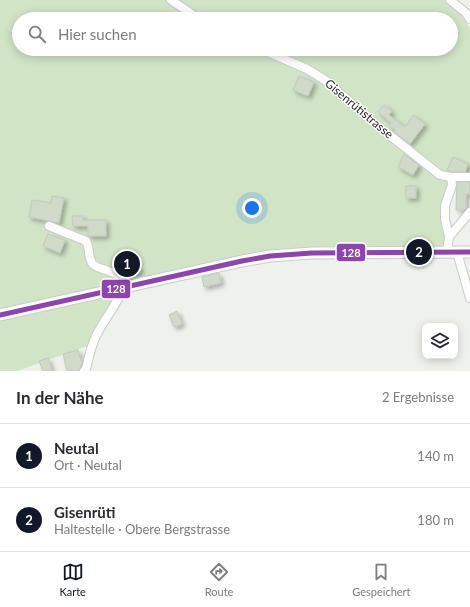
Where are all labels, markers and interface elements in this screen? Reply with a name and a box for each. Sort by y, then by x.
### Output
search box [12,12,458,56]
icon: search [26,23,48,45]
text: Hier suchen [58,25,137,43]
street label: Gisenrütistrasse [322,76,397,142]
your location [242,198,262,218]
pin: 2 [406,237,432,267]
line badge: 128 [336,243,366,262]
text: 128 [341,246,361,259]
pin: 1 [114,249,140,279]
line badge: 128 [101,279,131,299]
text: 128 [106,282,126,295]
map controls [422,323,458,359]
button: layers [422,323,458,359]
text: In der Nähe [16,387,104,408]
text: 2 Ergebnisse [382,389,454,405]
text: Neutal [54,439,99,457]
text: 1 [25,448,33,464]
text: 140 m [417,448,454,464]
text: Ort · Neutal [54,457,122,473]
text: Gisenrüti [54,503,115,521]
text: 2 [25,512,33,528]
text: 180 m [417,512,454,528]
text: Haltestelle · Obere Bergstrasse [54,521,230,537]
tab: Karte [59,561,86,598]
tab: Route [205,561,233,598]
tab: Gespeichert [352,561,411,598]

